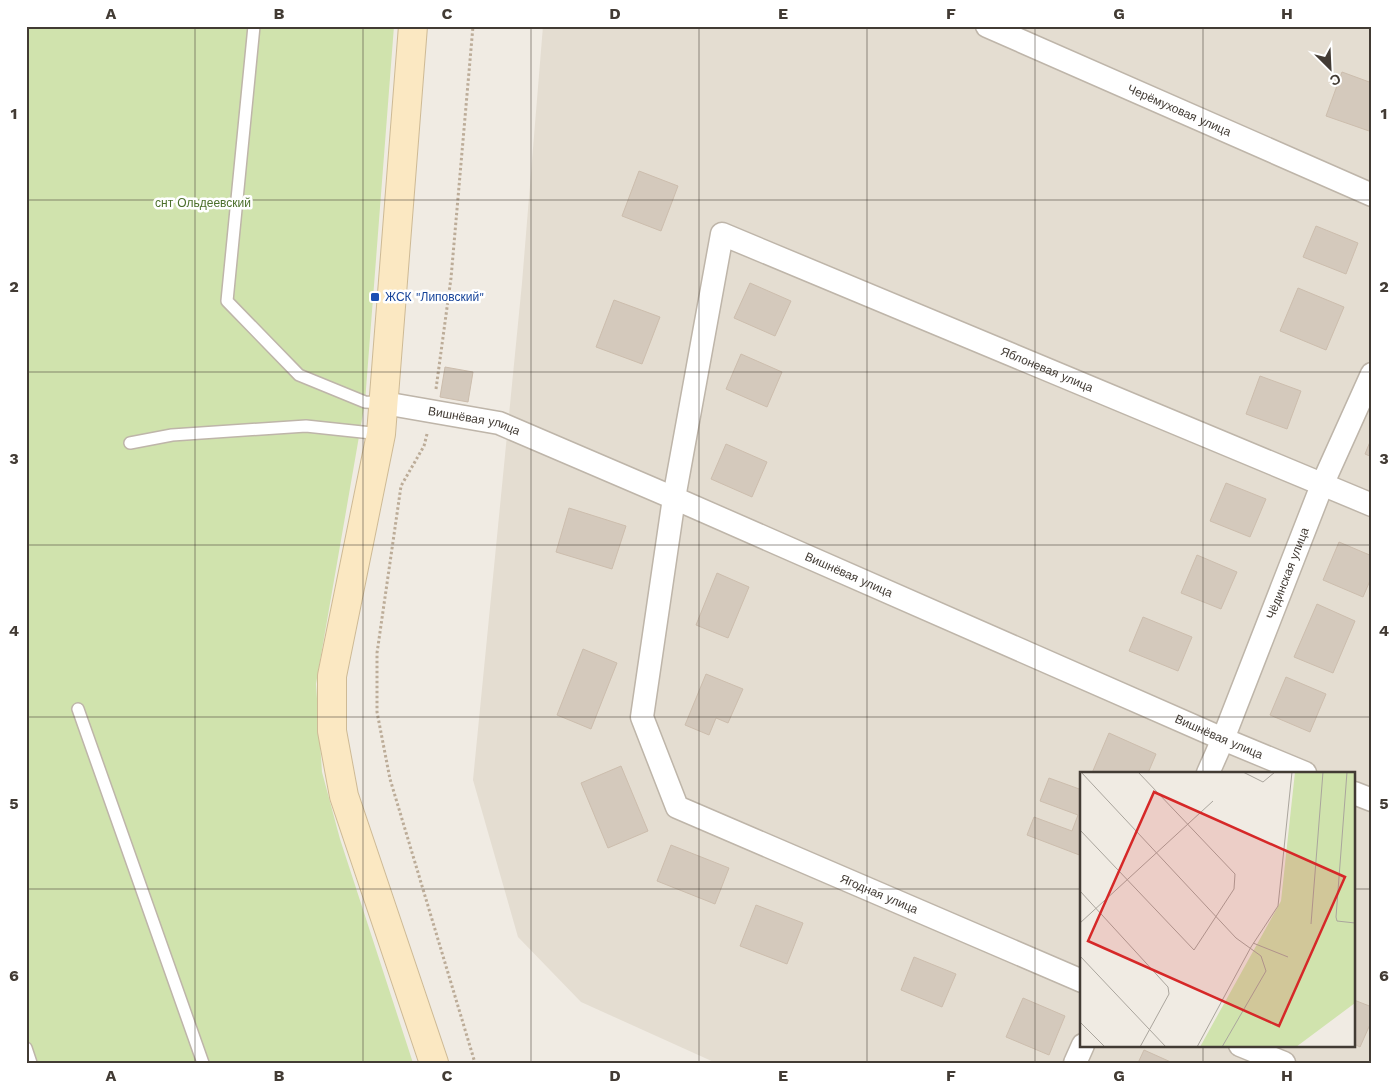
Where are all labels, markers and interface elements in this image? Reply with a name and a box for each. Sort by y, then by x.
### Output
text: A [106,4,117,23]
text: B [274,4,285,23]
text: C [442,4,453,23]
text: D [609,4,621,23]
text: E [778,4,788,23]
text: F [946,4,956,23]
text: G [1113,4,1125,23]
text: H [1281,4,1293,23]
north arrow [1306,42,1356,92]
text: С [1327,71,1343,89]
street label: Черёмуховая улица [1125,82,1233,139]
text: 1 [11,104,17,123]
text: 1 [1381,104,1387,123]
park label: снт Ольдеевский [155,196,251,210]
text: 2 [9,277,19,296]
text: 2 [1379,277,1389,296]
place label: ЖСК "Липовский" [385,290,484,304]
marker: ЖСК "Липовский" [369,291,381,303]
street label: Яблоневая улица [999,344,1095,395]
street label: Вишнёвая улица [427,404,523,438]
text: 3 [9,449,19,468]
text: 3 [1379,449,1389,468]
street label: Чёдинская улица [1263,525,1312,621]
street label: Вишнёвая улица [803,549,895,600]
text: 4 [9,621,19,640]
text: 4 [1379,621,1389,640]
street label: Вишнёвая улица [1173,712,1265,762]
inset map [1080,772,1356,1046]
text: 5 [9,794,19,813]
text: 5 [1379,794,1389,813]
street label: Ягодная улица [838,871,920,917]
text: 6 [9,966,19,985]
text: 6 [1379,966,1389,985]
text: A [106,1066,117,1085]
text: B [274,1066,285,1085]
text: C [442,1066,453,1085]
text: D [609,1066,621,1085]
text: E [778,1066,788,1085]
text: F [946,1066,956,1085]
text: G [1113,1066,1125,1085]
text: H [1281,1066,1293,1085]

